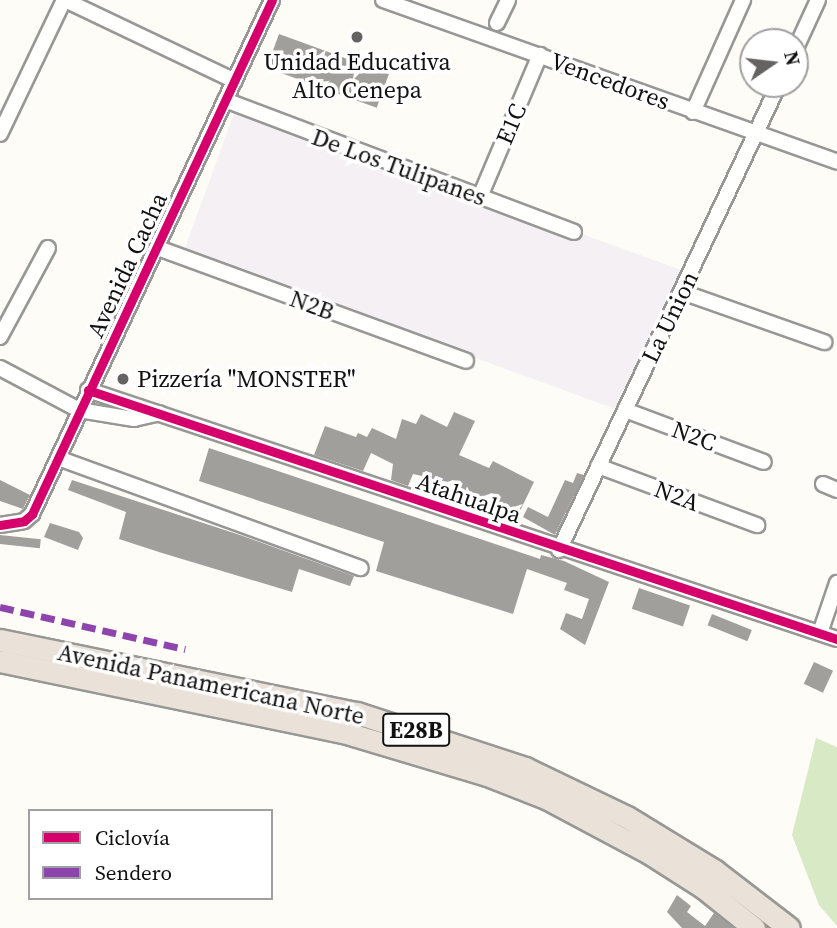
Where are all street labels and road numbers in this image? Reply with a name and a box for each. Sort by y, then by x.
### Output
street label: Vencedores [547,46,673,116]
street label: E1C [490,99,532,149]
street label: De Los Tulipanes [308,122,490,212]
street label: Avenida Cacha [81,188,173,342]
street label: La Union [636,267,704,367]
street label: N2B [286,284,338,326]
street label: N2C [668,415,720,457]
street label: Atahualpa [413,467,525,529]
street label: N2A [651,474,703,518]
street label: Avenida Panamericana Norte [55,637,367,731]
road number: E28B [381,710,451,750]

